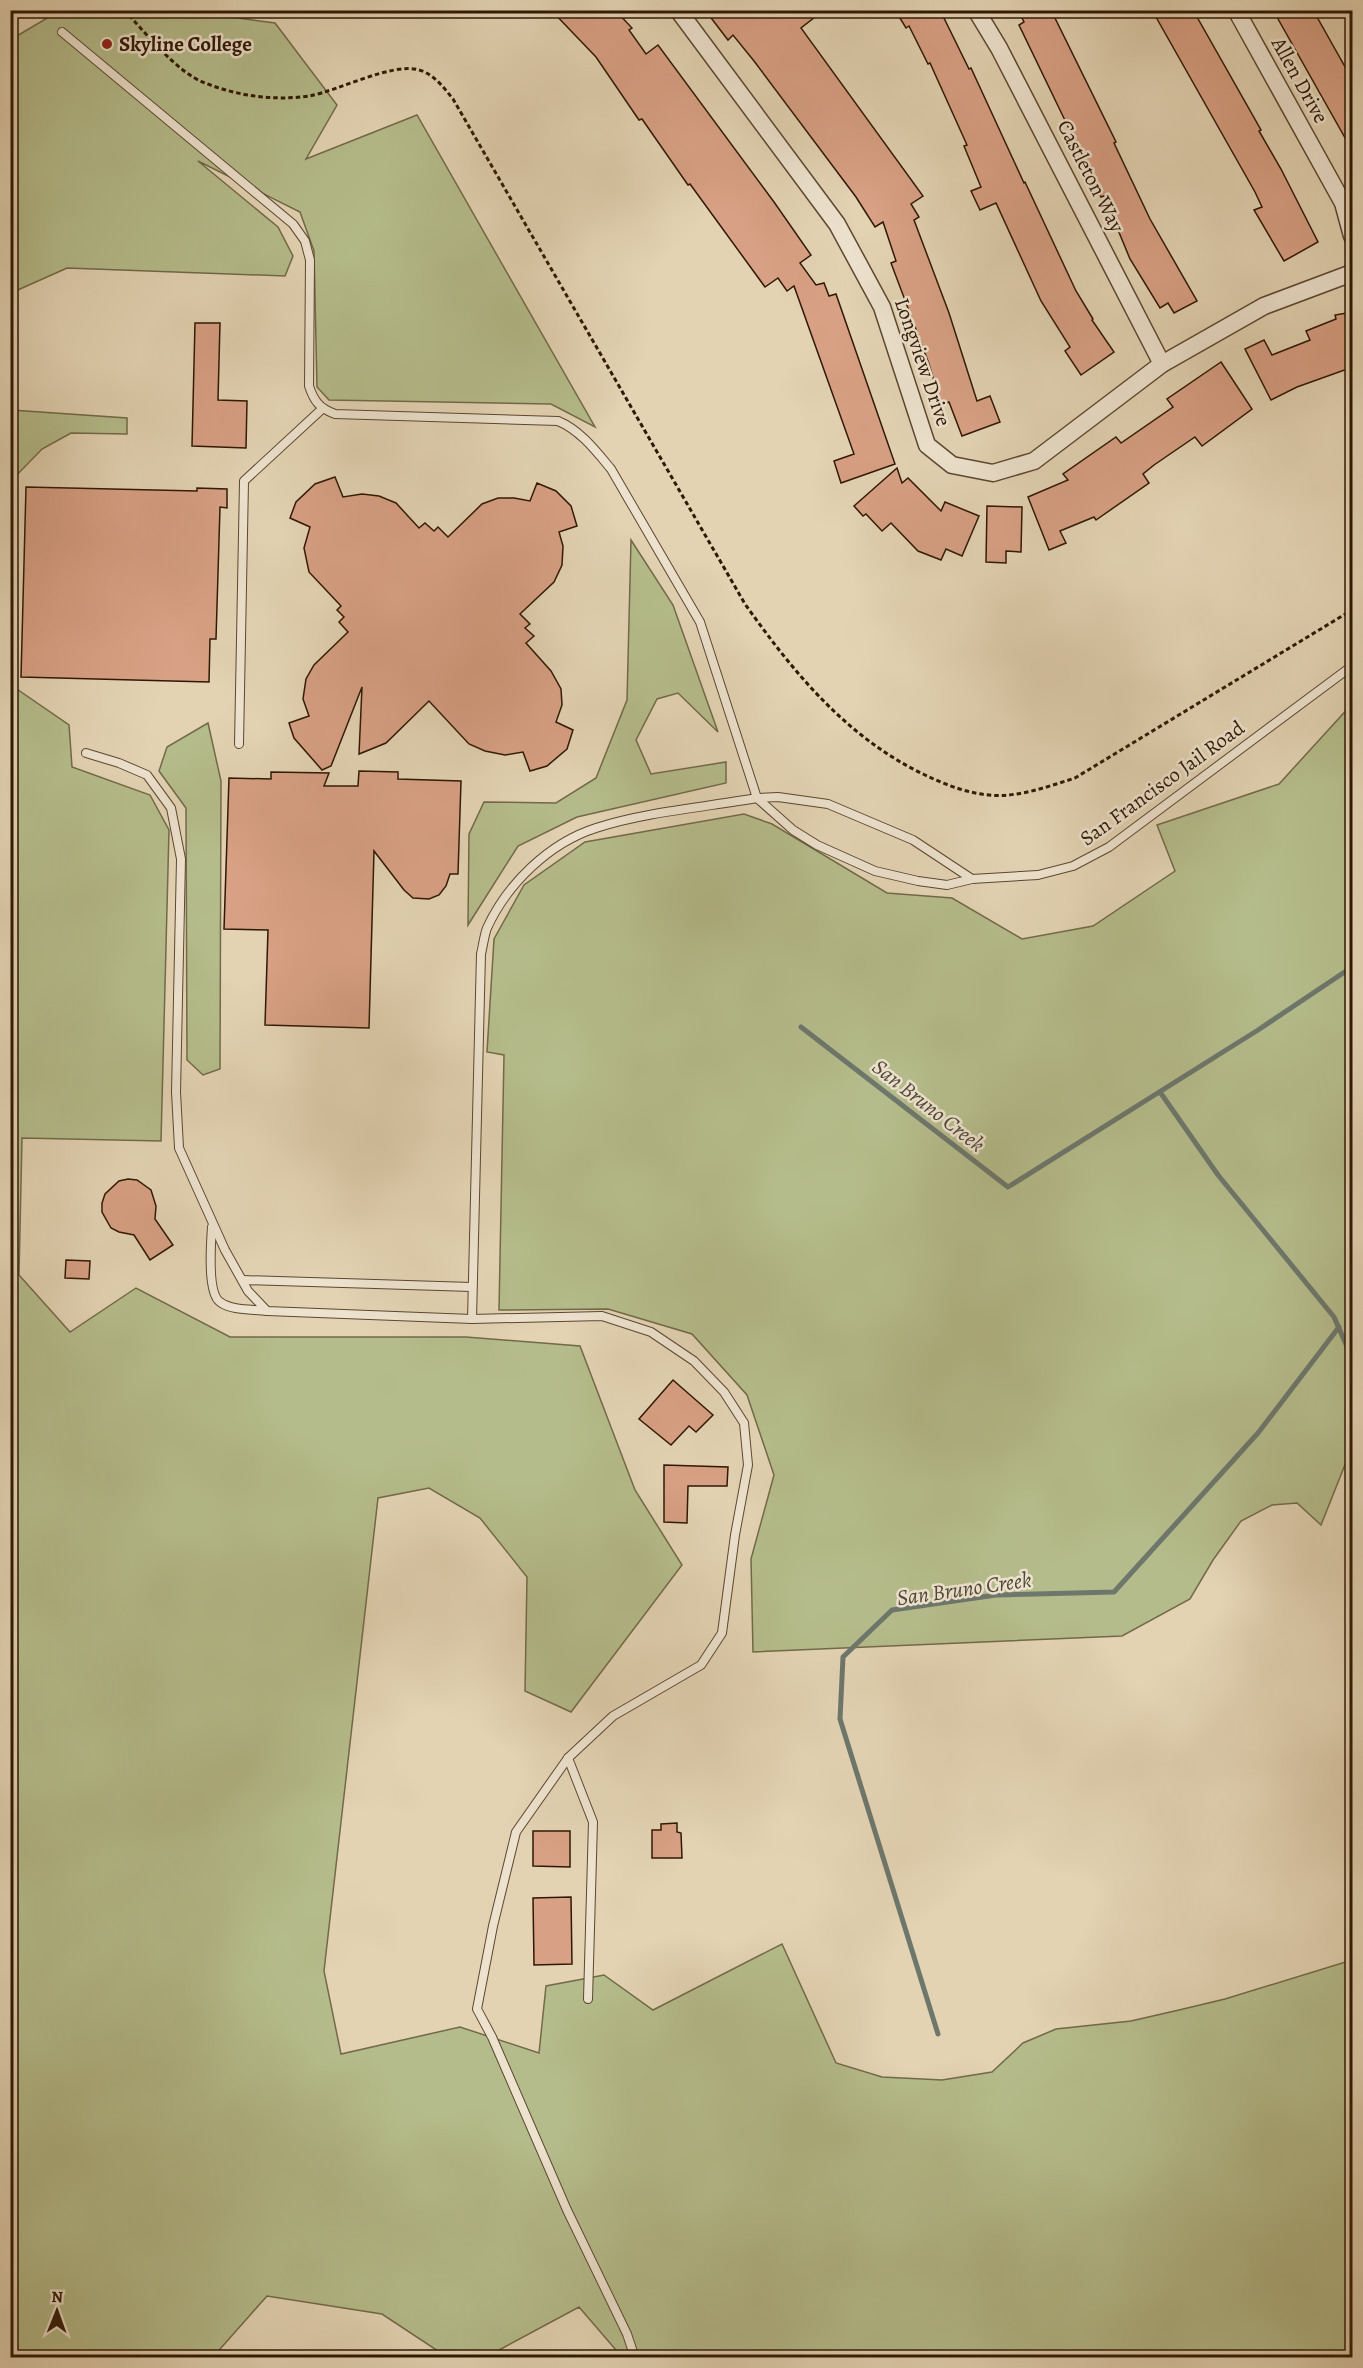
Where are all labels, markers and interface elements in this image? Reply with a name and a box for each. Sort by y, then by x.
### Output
place label: Skyline College [119,30,252,58]
street label: Allen Drive [1264,31,1335,128]
marker: Skyline College [100,37,114,51]
street label: Castleton Way [1051,115,1132,238]
street label: Longview Drive [888,294,958,430]
street label: San Francisco Jail Road [1074,713,1251,852]
water label: San Bruno Creek [866,1052,991,1159]
water label: San Bruno Creek [895,1565,1034,1613]
north arrow [27,2281,87,2341]
text: N [51,2286,64,2308]

